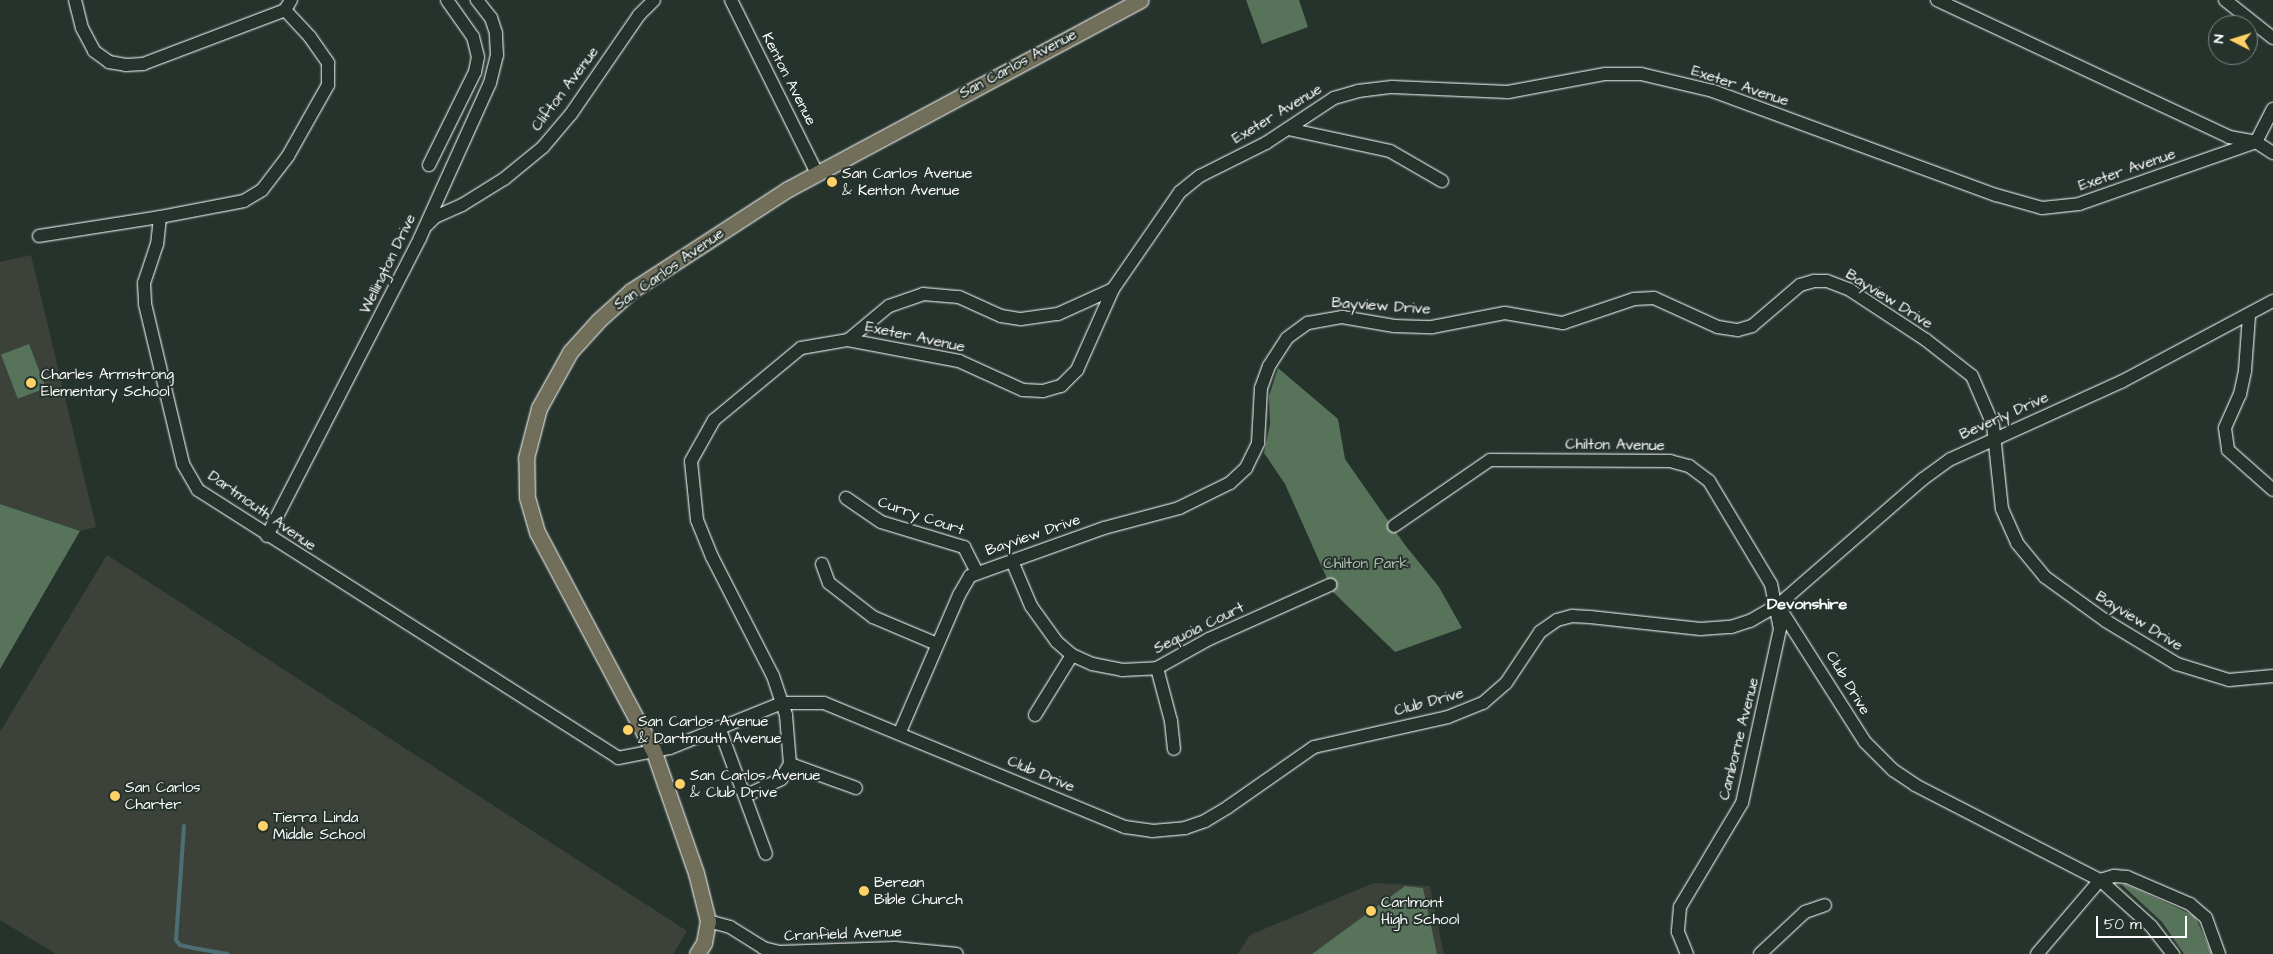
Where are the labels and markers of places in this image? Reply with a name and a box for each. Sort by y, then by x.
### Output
place label: San Carlos Avenue & Kenton Avenue [842,164,972,199]
marker: San Carlos Avenue & Kenton Avenue [826,176,838,188]
place label: Charles Armstrong Elementary School [41,365,174,400]
marker: Charles Armstrong Elementary School [25,377,37,389]
place label: San Carlos Avenue & Dartmouth Avenue [638,712,782,747]
marker: San Carlos Avenue & Dartmouth Avenue [622,724,634,736]
place label: San Carlos Avenue & Club Drive [690,766,820,801]
place label: San Carlos Charter [125,778,201,813]
marker: San Carlos Avenue & Club Drive [674,778,686,790]
marker: San Carlos Charter [109,790,121,802]
place label: Tierra Linda Middle School [273,808,365,843]
marker: Tierra Linda Middle School [257,820,269,832]
place label: Berean Bible Church [874,873,963,908]
marker: Berean Bible Church [858,885,870,897]
place label: Carlmont High School [1381,893,1459,928]
marker: Carlmont High School [1365,905,1377,917]

